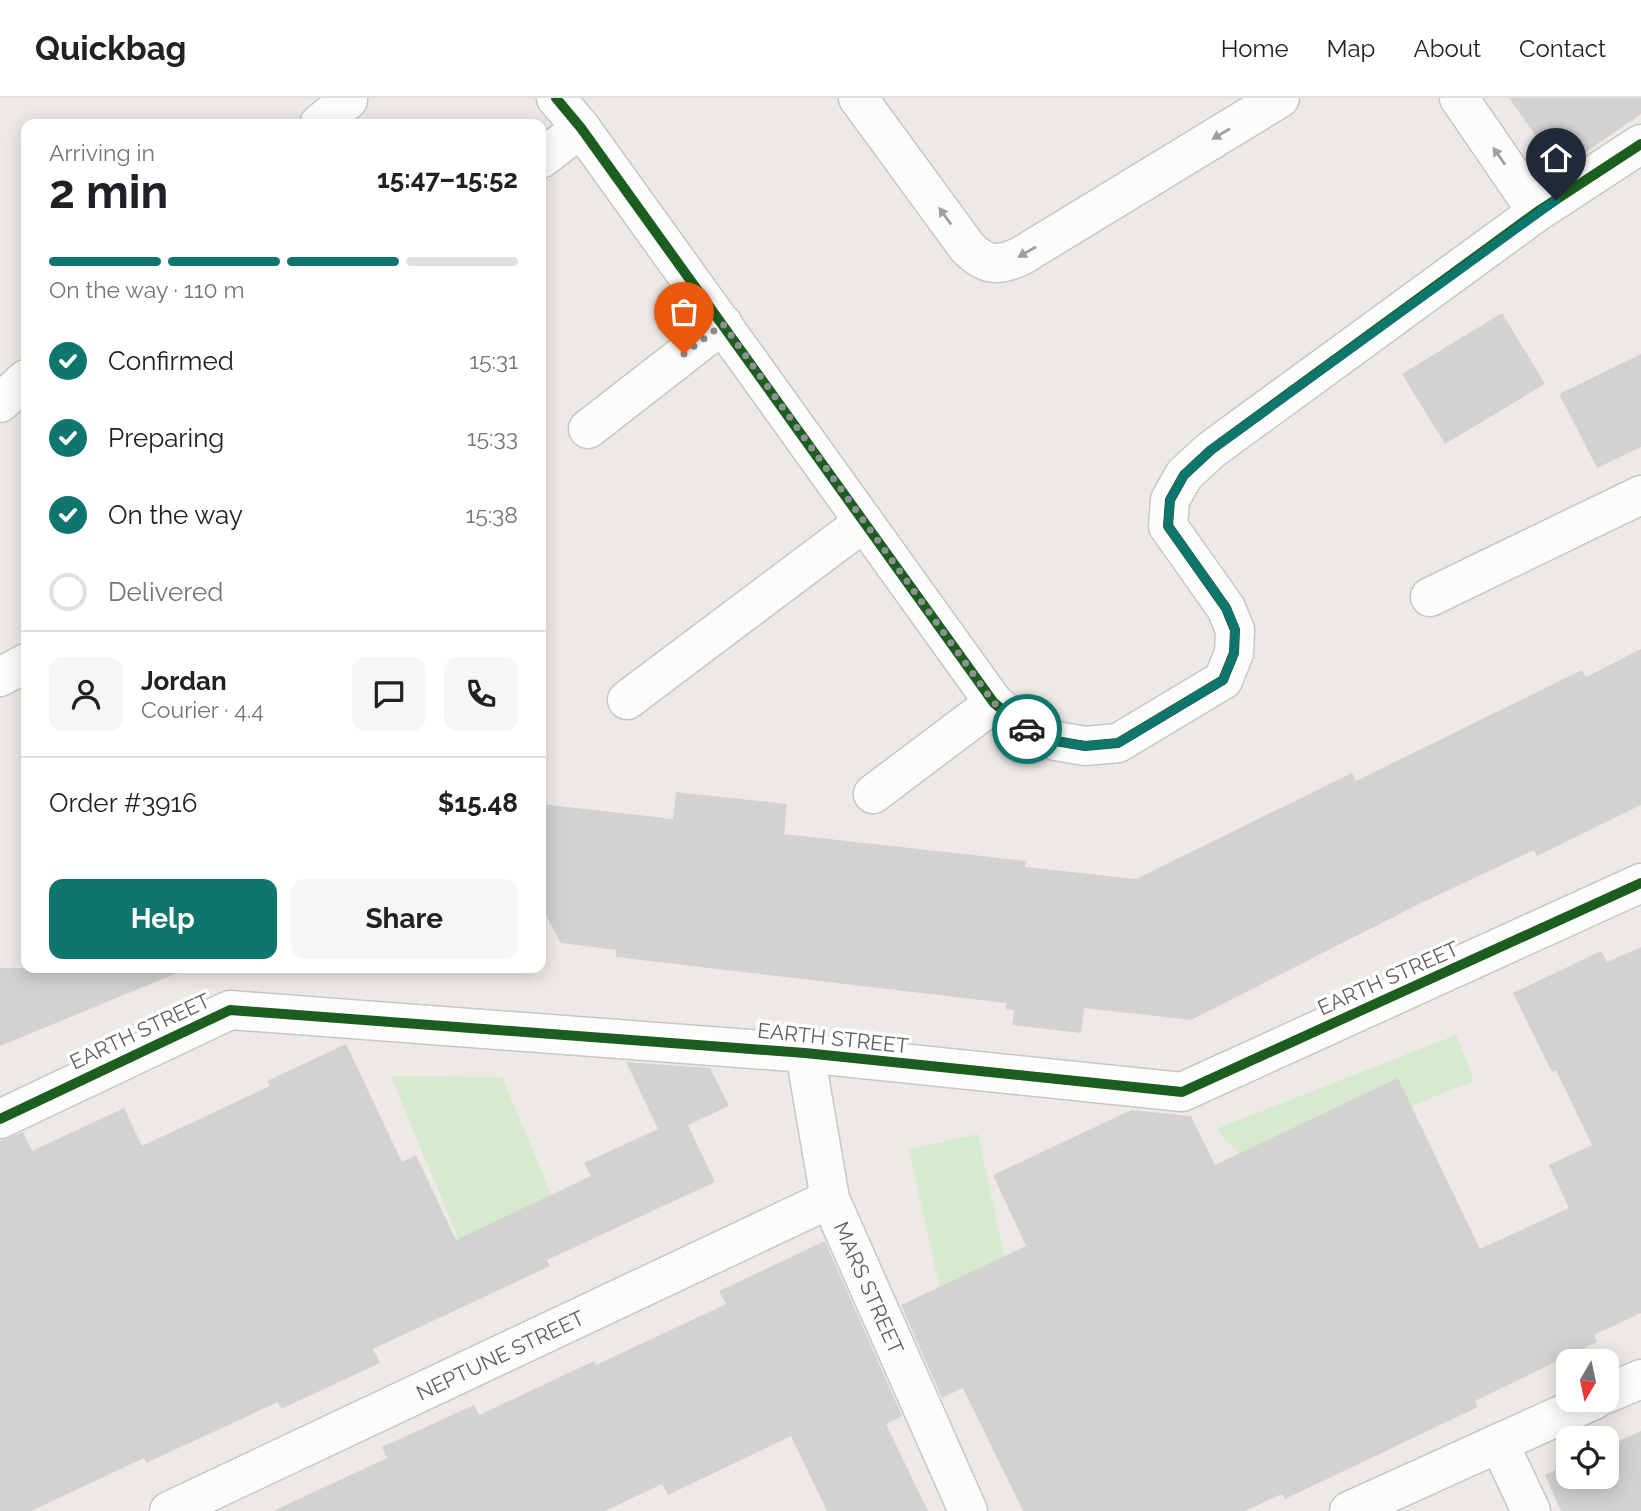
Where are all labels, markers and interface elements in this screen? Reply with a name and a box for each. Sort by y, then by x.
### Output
text: Quickbag [35,29,187,68]
text: Home [1221,34,1289,63]
text: Map [1327,34,1375,63]
text: About [1413,34,1481,63]
text: Contact [1519,34,1606,63]
one-way arrow [1212,127,1231,140]
pin [1526,128,1586,200]
text: Arriving in [49,139,155,166]
icon: home [1537,139,1575,177]
one-way arrow [1492,146,1505,166]
text: 15:47–15:52 [377,164,518,194]
text: 2 min [49,165,168,219]
one-way arrow [938,207,952,225]
one-way arrow [1018,246,1037,258]
text: On the way · 110 m [49,276,245,303]
pin [654,282,714,354]
icon: bag [665,293,703,331]
icon: check [49,342,87,380]
text: Confirmed [108,346,234,376]
text: 15:31 [469,347,518,374]
icon: check [49,419,87,457]
text: Preparing [108,423,224,453]
text: 15:33 [467,424,518,451]
icon: check [49,496,87,534]
text: On the way [108,500,243,530]
text: 15:38 [465,501,518,528]
text: Delivered [108,577,223,607]
button: person [49,657,123,731]
button: chat [352,657,426,731]
button: phone [444,657,518,731]
text: Jordan [141,666,227,696]
courier [992,694,1062,764]
text: Courier · 4.4 [141,696,264,723]
icon: car [1008,710,1046,748]
text: Order #3916 [49,788,197,818]
text: $15.48 [438,788,518,818]
button: Help [49,879,277,959]
button: Share [291,879,518,959]
street label: EARTH STREET [1314,936,1463,1020]
street label: EARTH STREET [66,988,214,1074]
street label: EARTH STREET [756,1018,910,1058]
street label: MARS STREET [829,1218,909,1358]
street label: NEPTUNE STREET [412,1304,588,1405]
north arrow [1556,1349,1619,1412]
map controls [1556,1349,1619,1489]
button: locate [1556,1426,1619,1489]

